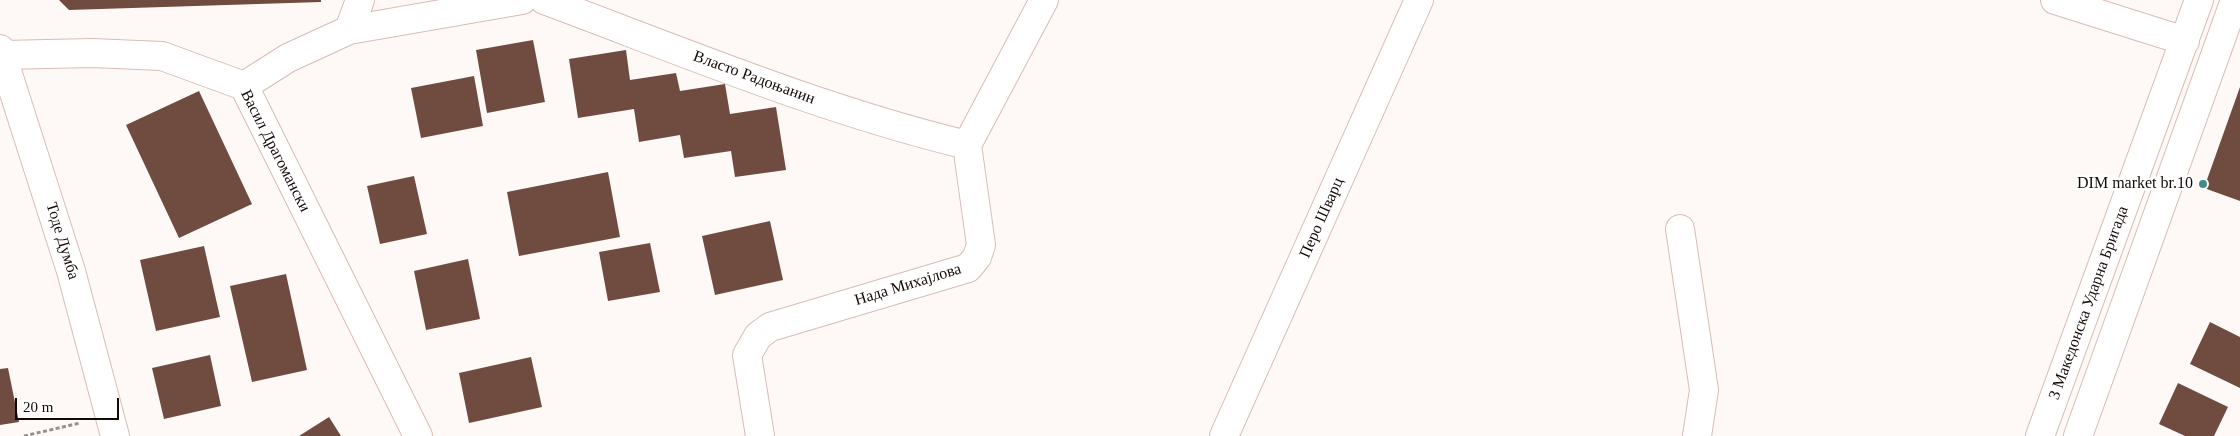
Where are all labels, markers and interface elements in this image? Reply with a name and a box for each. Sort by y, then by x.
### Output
street label: Власто Радоњанин [691,47,817,109]
street label: Васил Драгомански [236,87,314,215]
place label: DIM market br.10 [2077,174,2193,194]
street label: Перо Шварц [1296,175,1348,261]
marker: DIM market br.10 [2197,178,2209,190]
street label: Тоде Думба [41,200,83,282]
street label: 3 Македонска Ударна Бригада [2045,204,2133,402]
street label: Нада Михајлова [852,260,964,310]
scale bar [18,388,121,420]
text: 20 m [23,399,53,415]

